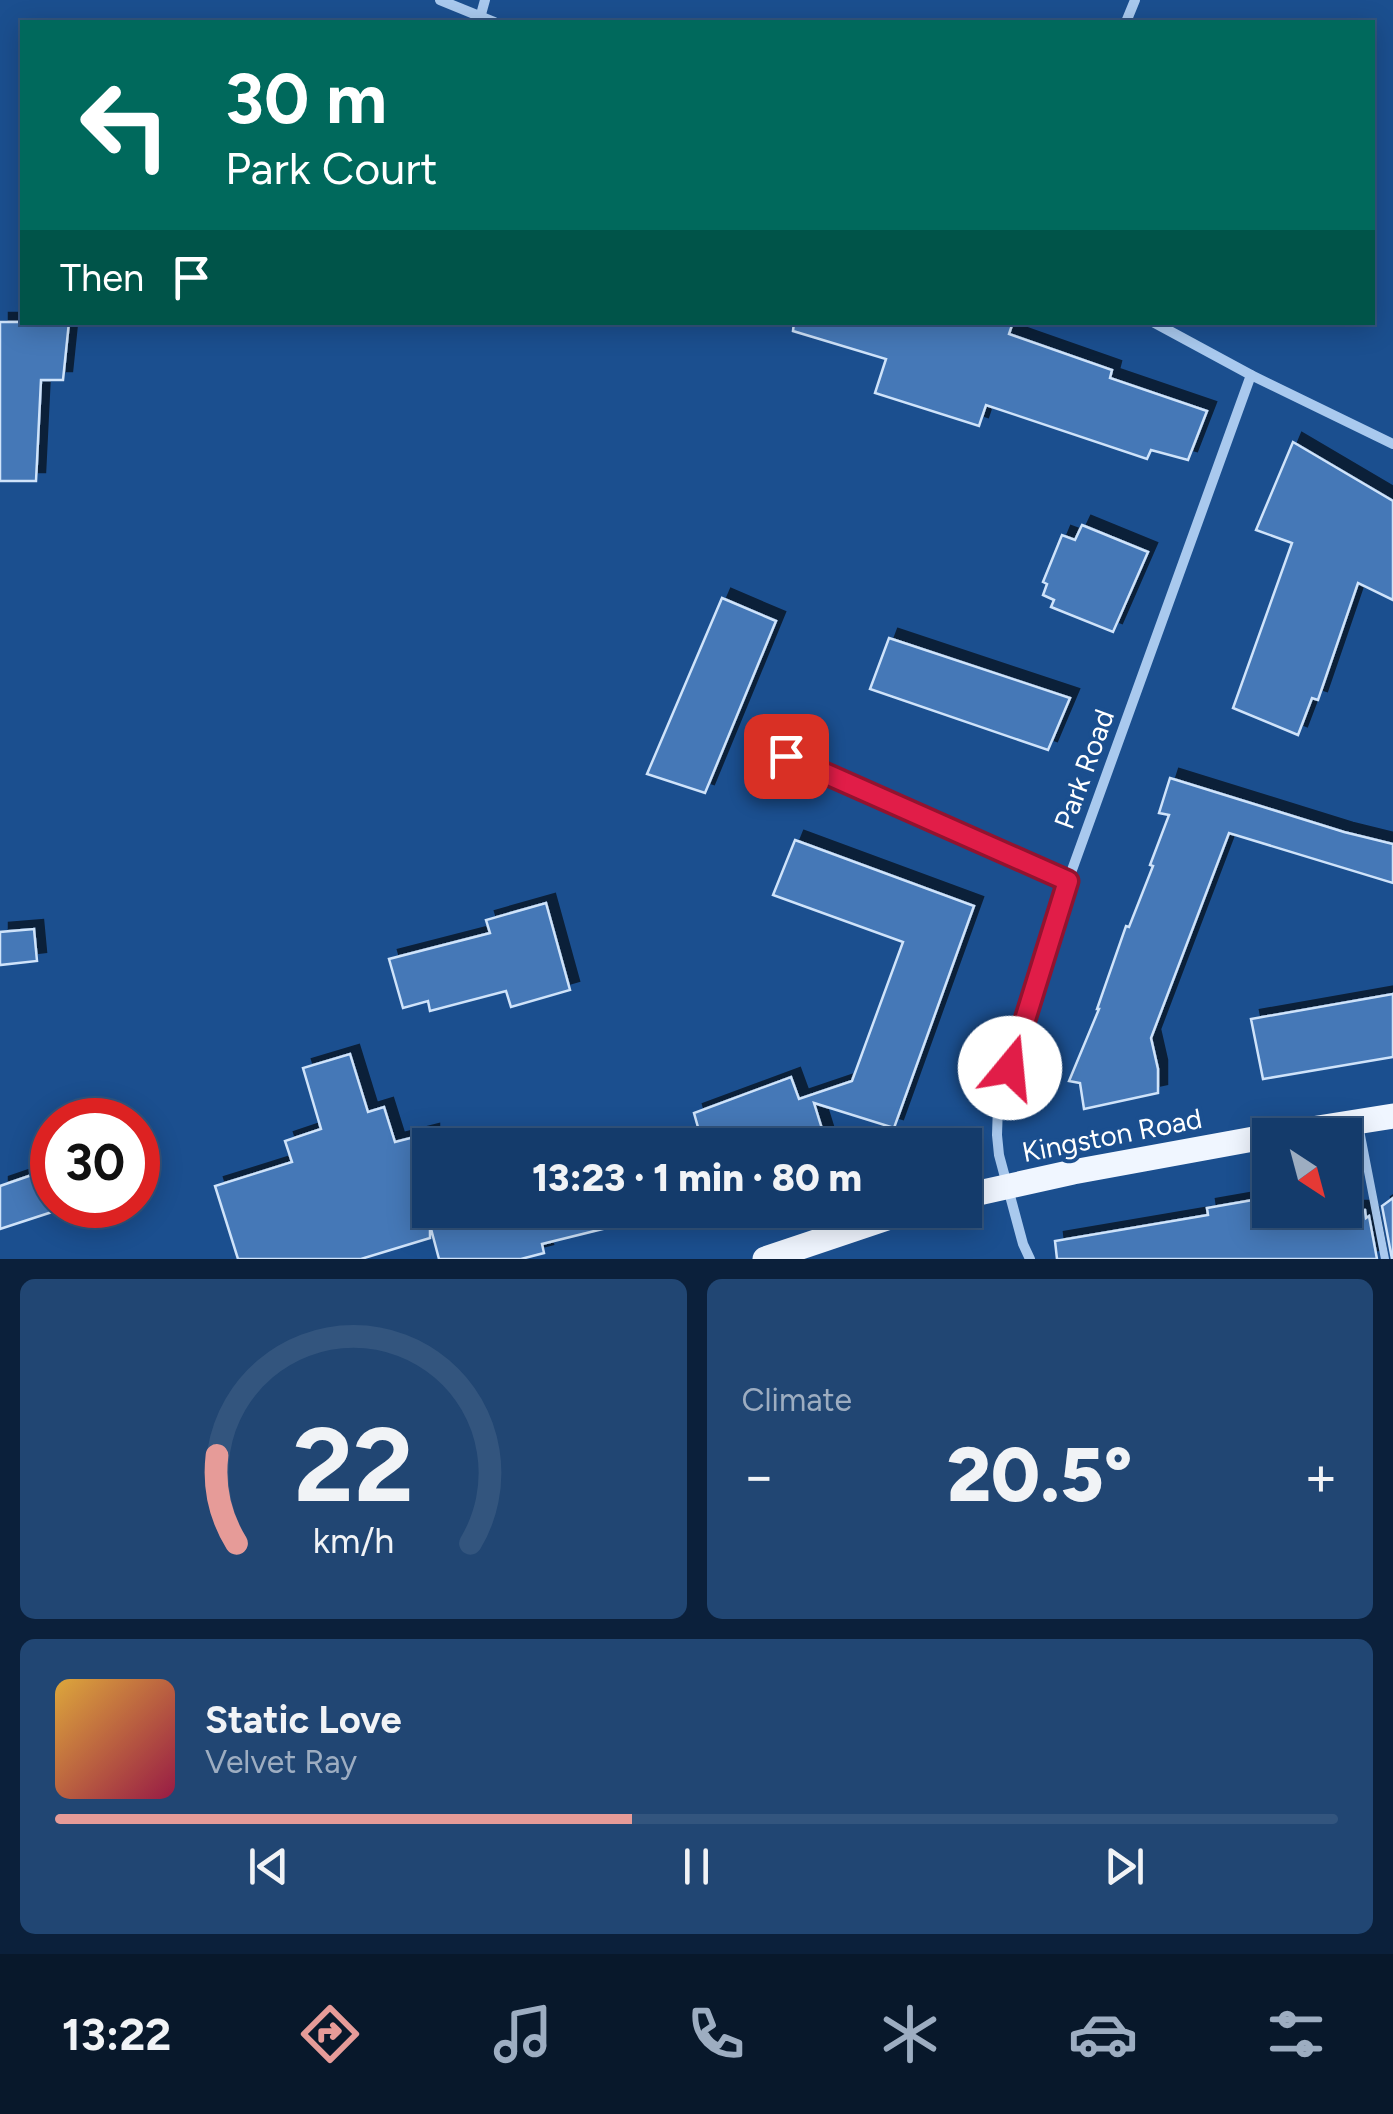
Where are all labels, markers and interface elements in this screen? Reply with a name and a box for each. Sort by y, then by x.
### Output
text: 30 m [225,56,387,141]
icon: left [60,60,190,190]
text: Park Court [225,141,438,195]
icon: arrive [164,250,219,305]
text: Then [60,255,144,301]
street label: Park Road [1047,705,1121,833]
pin [744,714,829,799]
icon: arrive [759,729,814,784]
position arrow [958,1016,1062,1120]
speed limit sign: 30 [30,1098,160,1228]
street label: Kingston Road [1019,1101,1205,1169]
north arrow [1252,1118,1362,1228]
map controls [1252,1118,1362,1228]
text: 13:23 · 1 min · 80 m [532,1155,862,1201]
text: Climate [742,1381,852,1419]
text: 22 [293,1402,413,1527]
text: 20.5° [947,1430,1133,1520]
text: − [742,1443,776,1509]
text: + [1304,1443,1338,1509]
text: km/h [312,1519,394,1562]
text: Static Love [205,1697,402,1743]
text: Velvet Ray [205,1743,357,1781]
icon: previous [241,1839,296,1894]
icon: pause [669,1839,724,1894]
icon: next [1097,1839,1152,1894]
icon: directions [295,1999,365,2069]
icon: music [488,1999,558,2069]
icon: phone [681,1999,751,2069]
icon: climate [875,1999,945,2069]
icon: car [1068,1999,1138,2069]
icon: filters [1261,1999,1331,2069]
text: 13:22 [62,2007,171,2061]

